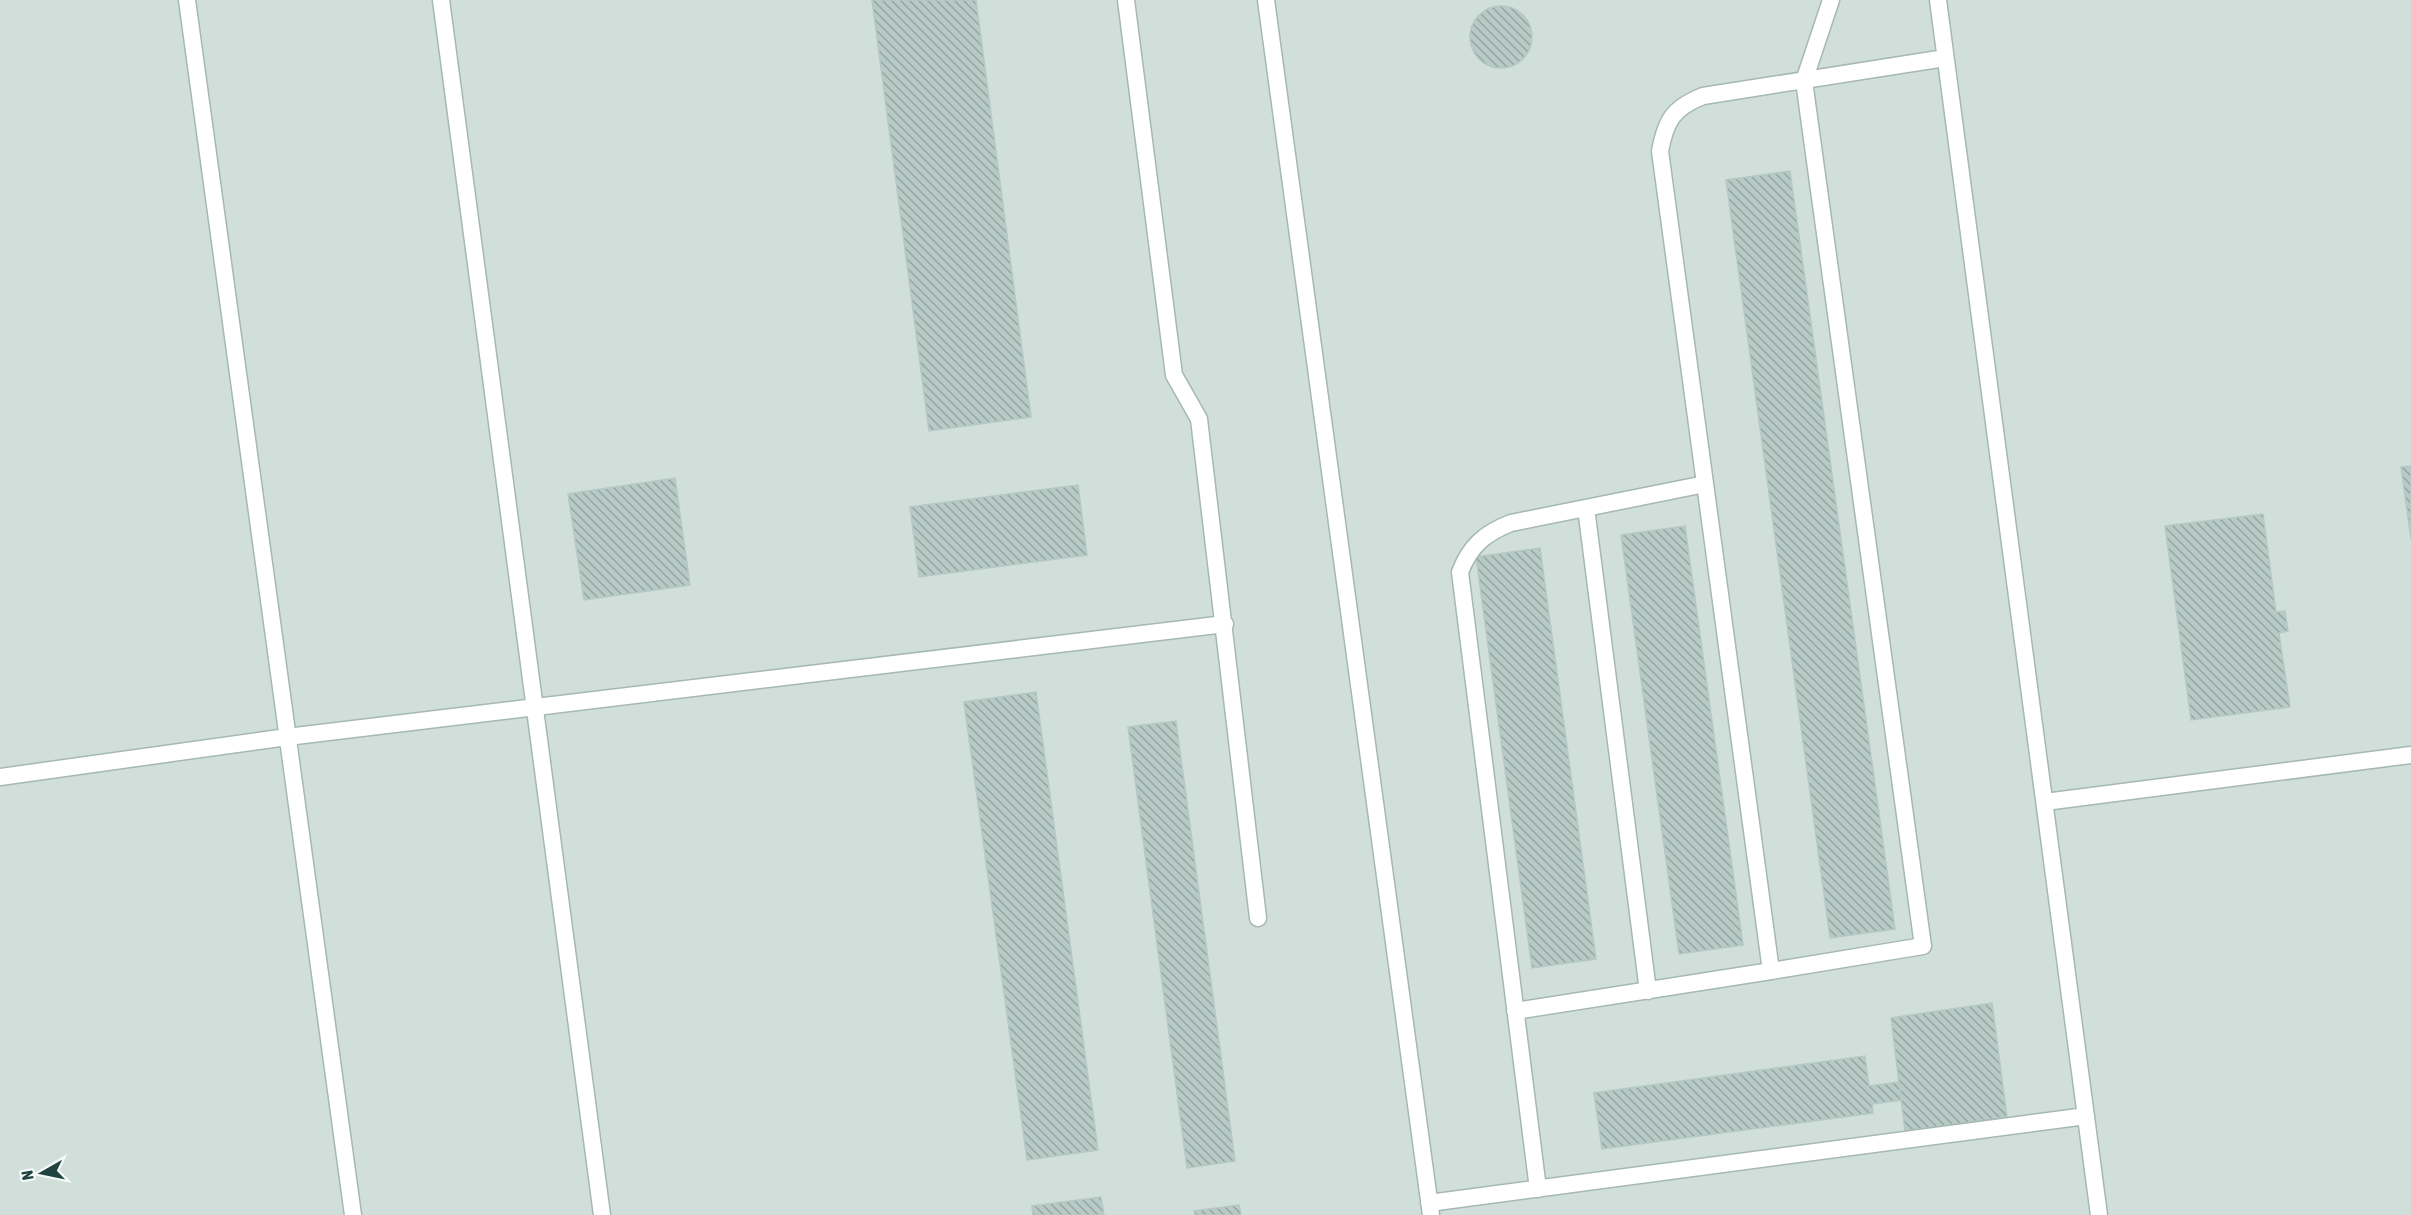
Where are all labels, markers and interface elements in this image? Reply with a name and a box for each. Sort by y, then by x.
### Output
north arrow [12,1143,72,1203]
text: N [18,1169,37,1181]

